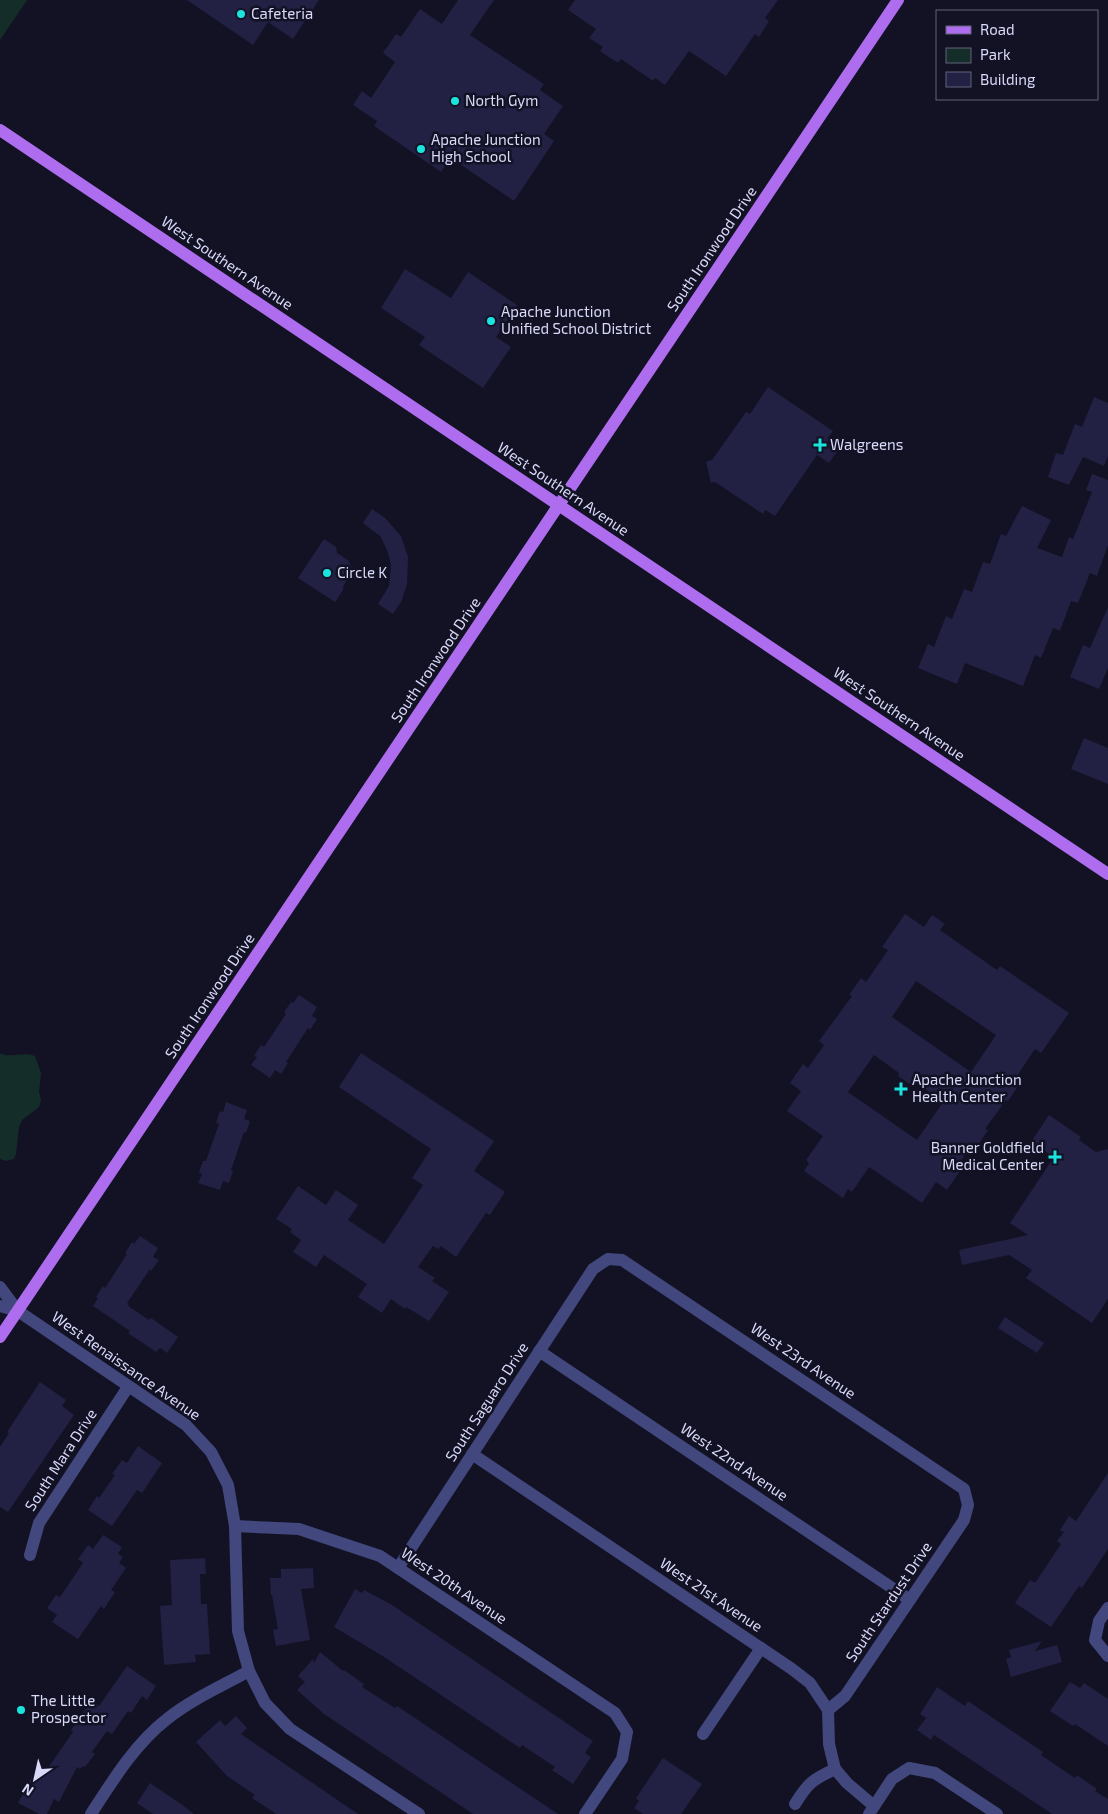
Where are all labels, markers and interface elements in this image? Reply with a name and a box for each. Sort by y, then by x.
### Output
place label: Cafeteria [251,4,313,22]
marker: Cafeteria [235,8,247,20]
legend [936,10,1098,100]
text: Road [980,20,1015,38]
text: Park [980,45,1011,63]
text: Building [980,70,1036,88]
place label: North Gym [465,91,538,109]
marker: North Gym [449,95,461,107]
place label: Apache Junction High School [431,130,541,165]
marker: Apache Junction High School [415,143,427,155]
street label: South Ironwood Drive [663,182,760,314]
street label: West Southern Avenue [158,211,297,313]
place label: Apache Junction Unified School District [501,302,652,337]
marker: Apache Junction Unified School District [485,315,497,327]
place label: Walgreens [830,435,903,453]
street label: West Southern Avenue [494,437,633,539]
marker: Walgreens [814,439,826,451]
place label: Circle K [337,563,387,581]
marker: Circle K [321,567,333,579]
street label: South Ironwood Drive [387,593,484,725]
street label: West Southern Avenue [830,662,969,764]
street label: South Ironwood Drive [161,929,258,1061]
place label: Apache Junction Health Center [912,1070,1022,1105]
marker: Apache Junction Health Center [894,1082,908,1096]
place label: Banner Goldfield Medical Center [931,1138,1044,1173]
marker: Banner Goldfield Medical Center [1048,1150,1062,1164]
street label: West Renaissance Avenue [49,1307,204,1423]
street label: West 23rd Avenue [747,1318,860,1402]
street label: South Saguaro Drive [441,1339,531,1464]
street label: South Mara Drive [21,1405,100,1514]
street label: West 22nd Avenue [677,1418,792,1504]
street label: South Stardust Drive [841,1538,935,1665]
street label: West 20th Avenue [398,1543,511,1627]
street label: West 21st Avenue [657,1553,766,1635]
place label: The Little Prospector [31,1691,106,1726]
marker: The Little Prospector [15,1704,27,1716]
north arrow [10,1754,60,1804]
text: N [19,1780,36,1800]

